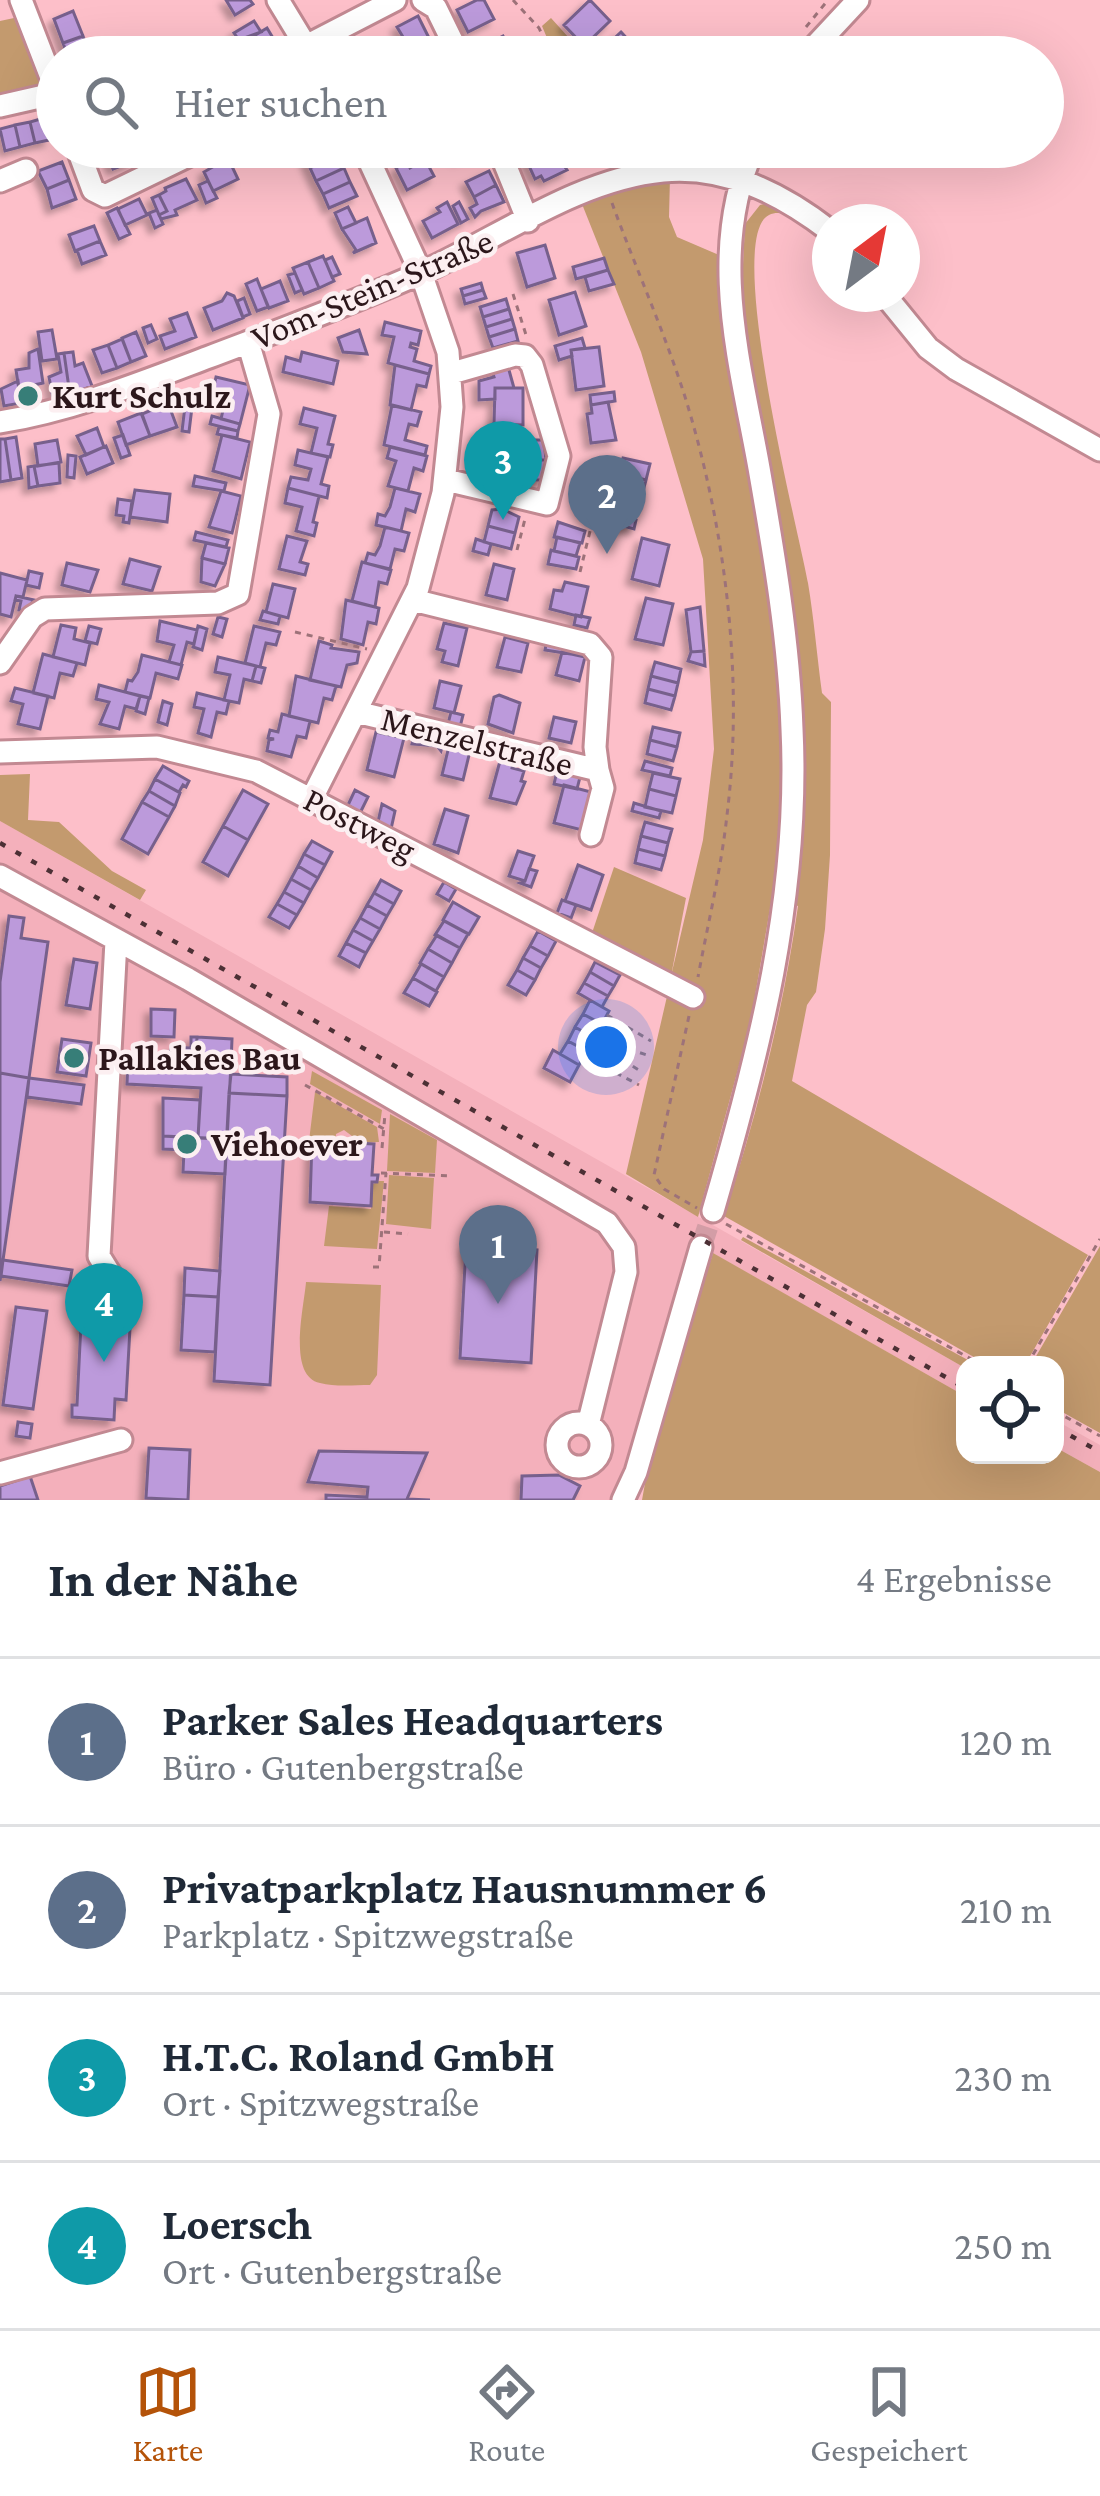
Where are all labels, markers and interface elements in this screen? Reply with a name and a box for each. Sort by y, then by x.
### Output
search box [36,36,1064,168]
icon: search [78,69,144,135]
text: Hier suchen [174,77,388,127]
north arrow [812,204,920,312]
street label: Vom-Stein-Straße [245,220,499,358]
place label: Kurt Schulz [52,376,231,416]
marker: Kurt Schulz [15,383,41,409]
pin: 3 [464,421,542,520]
pin: 2 [568,455,646,554]
street label: Menzelstraße [377,698,577,784]
street label: Postweg [297,779,423,869]
your location [576,1017,636,1077]
place label: Pallakies Bau [98,1038,301,1078]
marker: Pallakies Bau [61,1045,87,1071]
place label: Viehoever [210,1124,363,1164]
marker: Viehoever [174,1131,200,1157]
pin: 1 [459,1205,537,1304]
pin: 4 [65,1263,143,1362]
map controls [956,1356,1064,1464]
button: locate [956,1356,1064,1464]
text: In der Nähe [48,1550,298,1607]
text: 4 Ergebnisse [856,1557,1052,1600]
text: Parker Sales Headquarters [162,1695,663,1745]
text: 1 [80,1720,94,1763]
text: 120 m [960,1720,1052,1763]
text: Büro · Gutenbergstraße [162,1745,524,1788]
text: Privatparkplatz Hausnummer 6 [162,1863,768,1913]
text: 2 [77,1888,97,1931]
text: 210 m [960,1888,1052,1931]
text: Parkplatz · Spitzwegstraße [162,1913,574,1956]
text: H.T.C. Roland GmbH [162,2031,555,2081]
text: 3 [77,2056,97,2099]
text: 230 m [954,2056,1052,2099]
text: Ort · Spitzwegstraße [162,2081,479,2124]
text: Loersch [162,2199,312,2249]
text: 4 [76,2224,98,2267]
text: 250 m [954,2224,1052,2267]
text: Ort · Gutenbergstraße [162,2249,502,2292]
tab: Karte [132,2359,203,2468]
tab: Route [468,2359,545,2468]
tab: Gespeichert [810,2359,967,2468]

